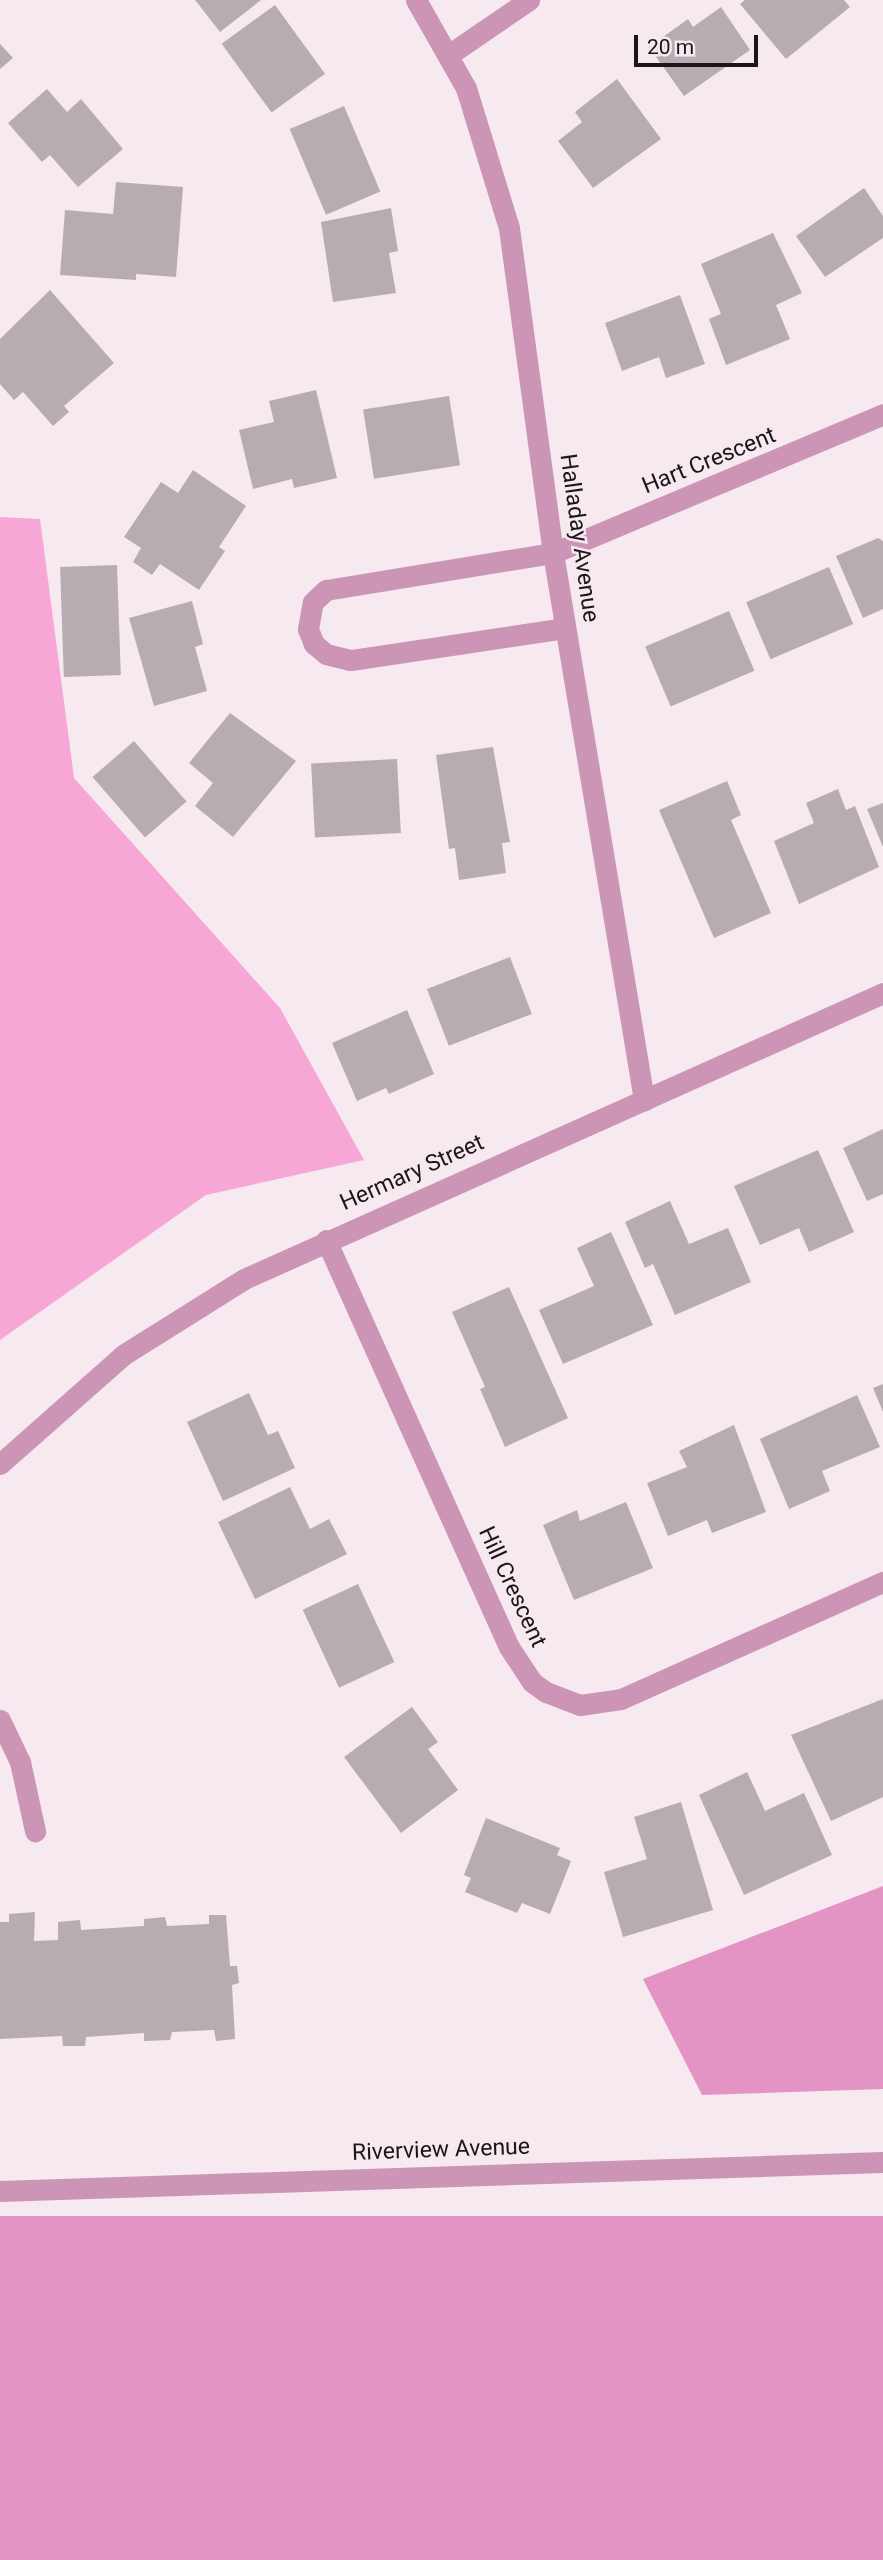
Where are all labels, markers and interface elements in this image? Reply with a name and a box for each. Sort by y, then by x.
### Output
scale bar [638,21,762,65]
text: 20 m [647,35,694,59]
street label: Hart Crescent [638,422,780,500]
street label: Halladay Avenue [554,452,604,624]
street label: Hermary Street [336,1129,488,1217]
street label: Hill Crescent [472,1522,552,1652]
street label: Riverview Avenue [352,2133,530,2167]

